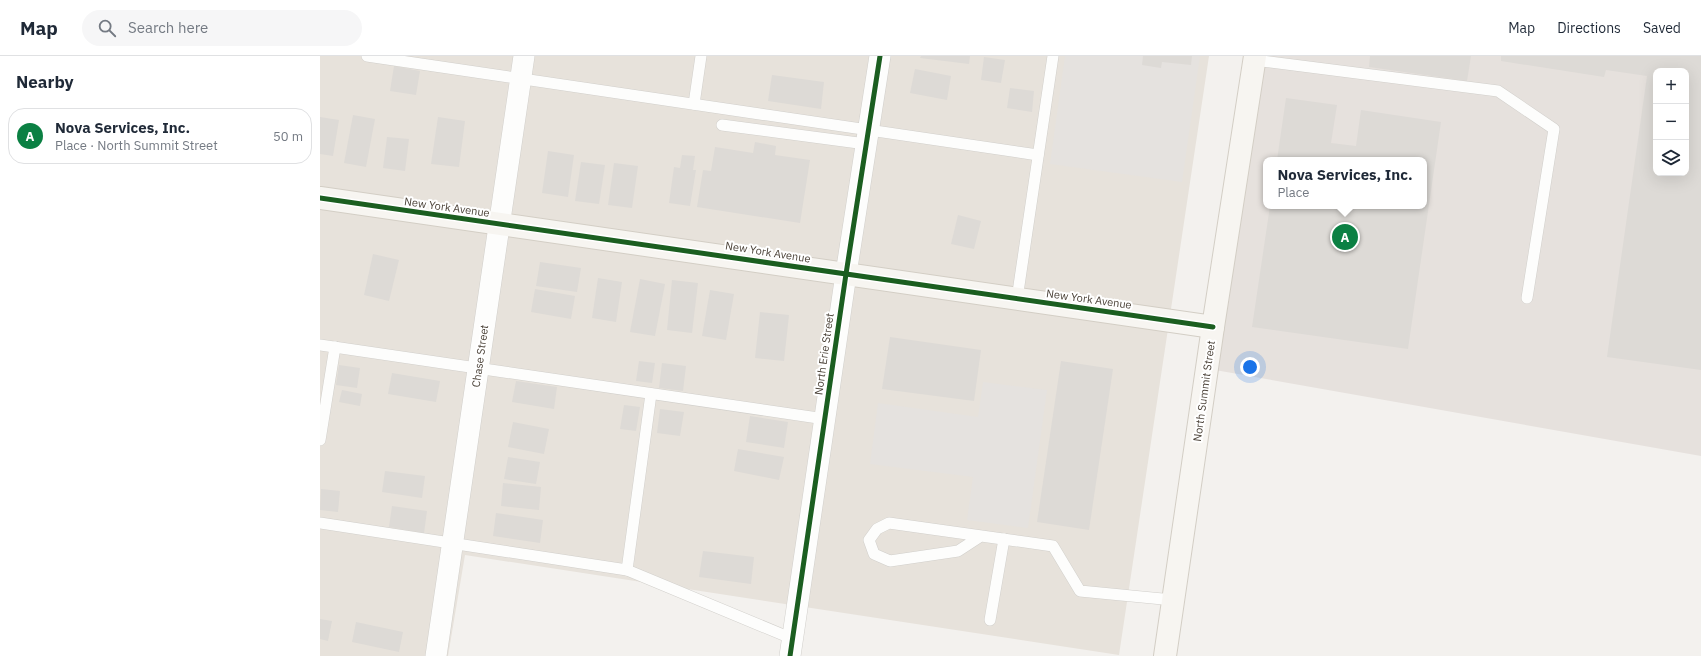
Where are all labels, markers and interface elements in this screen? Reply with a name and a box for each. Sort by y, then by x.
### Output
search box [82,10,362,46]
text: Map [20,16,58,40]
icon: search [96,17,118,39]
text: Search here [128,18,208,37]
text: Map [1508,19,1535,37]
text: Directions [1557,19,1621,37]
text: Saved [1643,19,1681,37]
map controls [1653,68,1689,176]
button: + [1653,68,1689,104]
text: Nearby [16,71,74,93]
button: − [1653,104,1689,140]
text: Nova Services, Inc. [55,118,190,137]
text: A [26,128,34,145]
text: 50 m [273,128,303,145]
text: Place · North Summit Street [55,137,218,154]
button: layers [1653,140,1689,176]
popup [1263,157,1427,209]
text: Nova Services, Inc. [1277,165,1413,184]
text: Place [1277,184,1309,201]
street label: New York Avenue [403,194,491,220]
pin: A [1332,222,1358,252]
street label: New York Avenue [724,238,812,266]
street label: New York Avenue [1045,286,1133,312]
street label: North Erie Street [811,312,837,396]
street label: Chase Street [469,324,491,388]
street label: North Summit Street [1190,339,1218,442]
your location [1240,357,1260,377]

